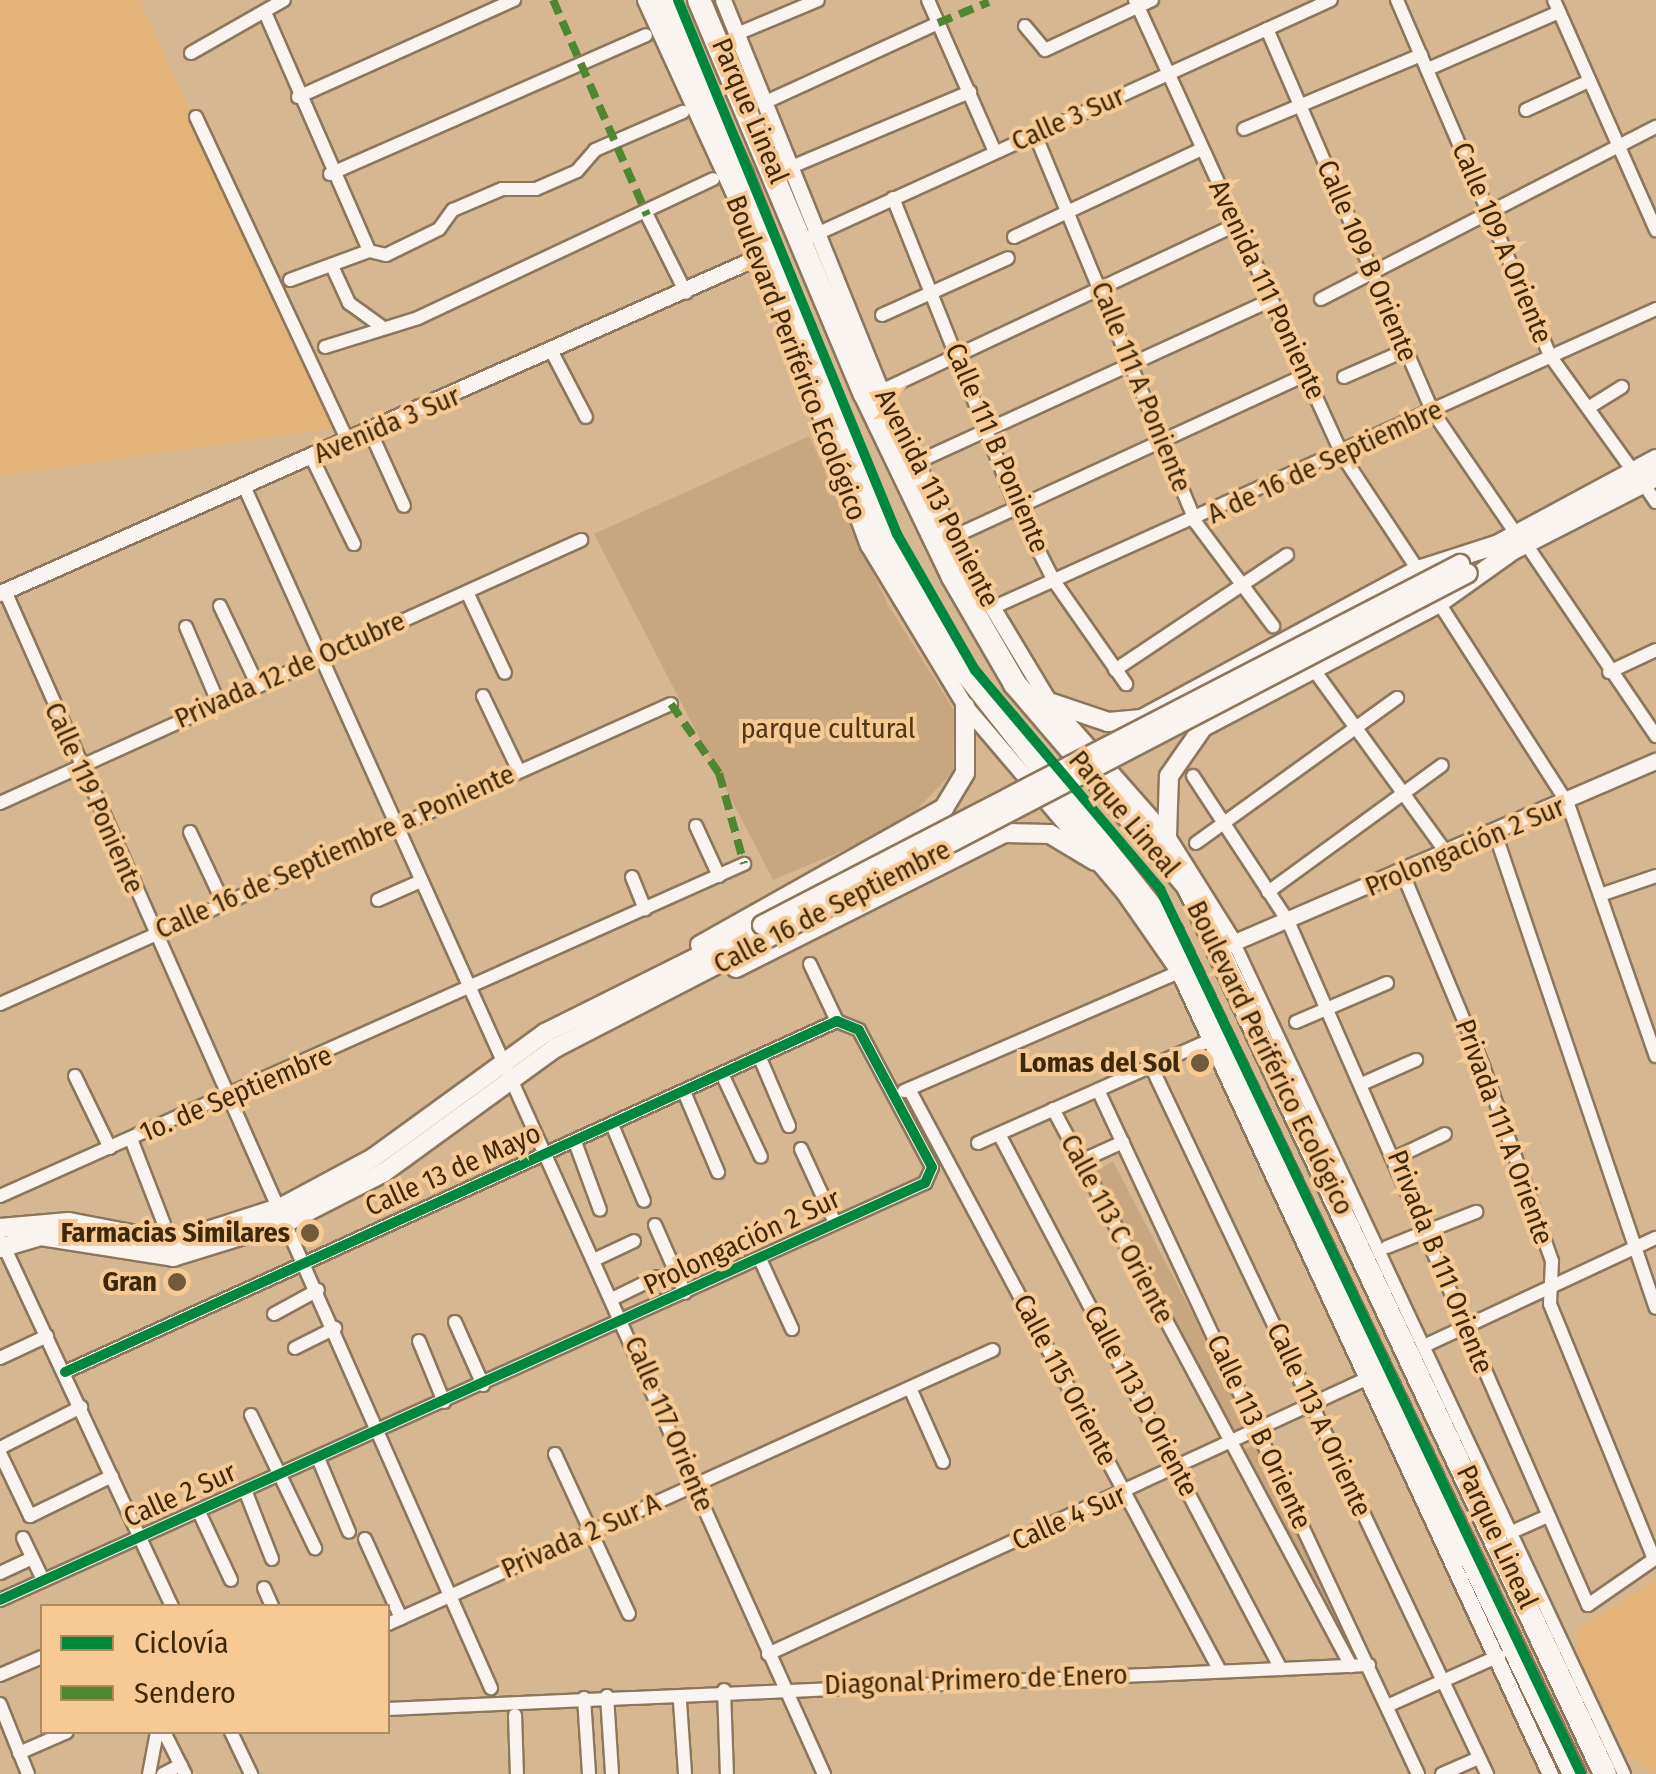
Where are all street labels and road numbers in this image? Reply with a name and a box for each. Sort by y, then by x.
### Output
street label: Parque Lineal [704,33,796,189]
street label: Calle 3 Sur [1006,79,1130,159]
street label: Calle 109 A Oriente [1445,138,1559,348]
street label: Calle 109 B Oriente [1309,155,1425,367]
street label: Avenida 111 Poniente [1201,175,1333,405]
street label: Boulevard Periférico Ecológico [718,191,874,525]
street label: Calle 111 A Poniente [1084,277,1198,497]
street label: Calle 111 B Poniente [938,338,1056,558]
street label: Avenida 3 Sur [309,379,465,471]
street label: Avenida 113 Poniente [868,383,1006,613]
street label: A de 16 de Septiembre [1202,393,1448,531]
street label: Privada 12 de Octubre [170,604,410,736]
street label: Calle 119 Poniente [37,697,151,899]
street label: Parque Lineal [1061,744,1187,884]
street label: Calle 16 de Septiembre a Poniente [150,757,520,947]
street label: Prolongación 2 Sur [1360,790,1570,904]
street label: Calle 16 de Septiembre [708,833,956,981]
street label: Boulevard Periférico Ecológico [1179,895,1361,1221]
street label: Privada 111 A Oriente [1448,1015,1560,1249]
street label: 1o. de Septiembre [135,1038,337,1150]
street label: Calle 13 de Mayo [360,1116,546,1224]
street label: Calle 113 C Oriente [1053,1129,1181,1329]
street label: Privada B 111 Oriente [1380,1145,1500,1379]
street label: Prolongación 2 Sur [638,1182,846,1302]
street label: Calle 115 Oriente [1006,1289,1124,1471]
street label: Calle 113 D Oriente [1077,1300,1205,1502]
street label: Calle 113 A Oriente [1259,1318,1379,1522]
street label: Calle 113 B Oriente [1199,1329,1319,1535]
street label: Calle 117 Oriente [617,1331,721,1517]
street label: Calle 2 Sur [119,1455,241,1535]
street label: Parque Lineal [1449,1460,1545,1614]
street label: Calle 4 Sur [1007,1478,1131,1558]
street label: Privada 2 Sur A [496,1486,666,1586]
street label: Diagonal Primero de Enero [824,1658,1128,1702]

